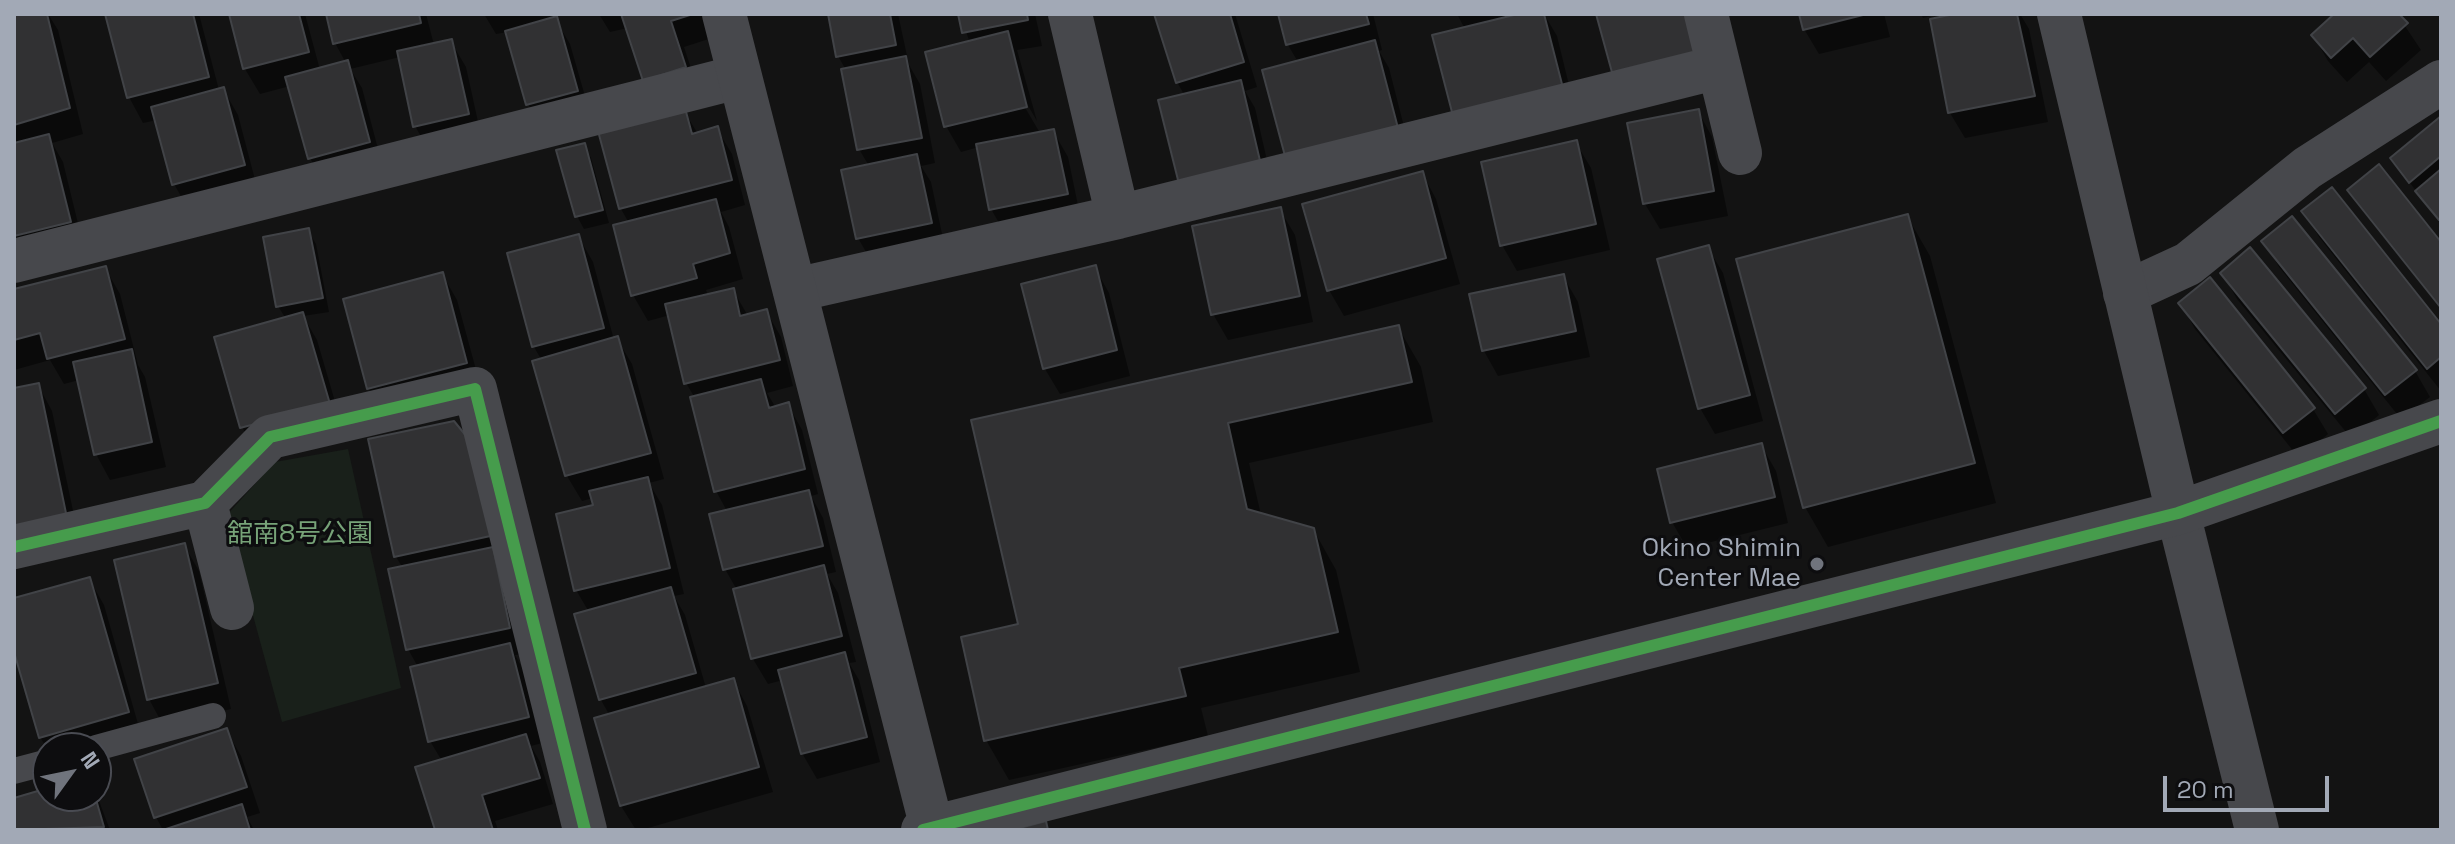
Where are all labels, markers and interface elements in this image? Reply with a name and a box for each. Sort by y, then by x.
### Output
park label: 舘南8号公園 [227,519,373,551]
place label: Okino Shimin Center Mae [1642,533,1801,594]
marker: Okino Shimin Center Mae [1808,555,1826,573]
north arrow [32,732,112,812]
text: N [75,746,106,774]
scale bar [2167,760,2333,810]
text: 20 m [2177,774,2234,805]

